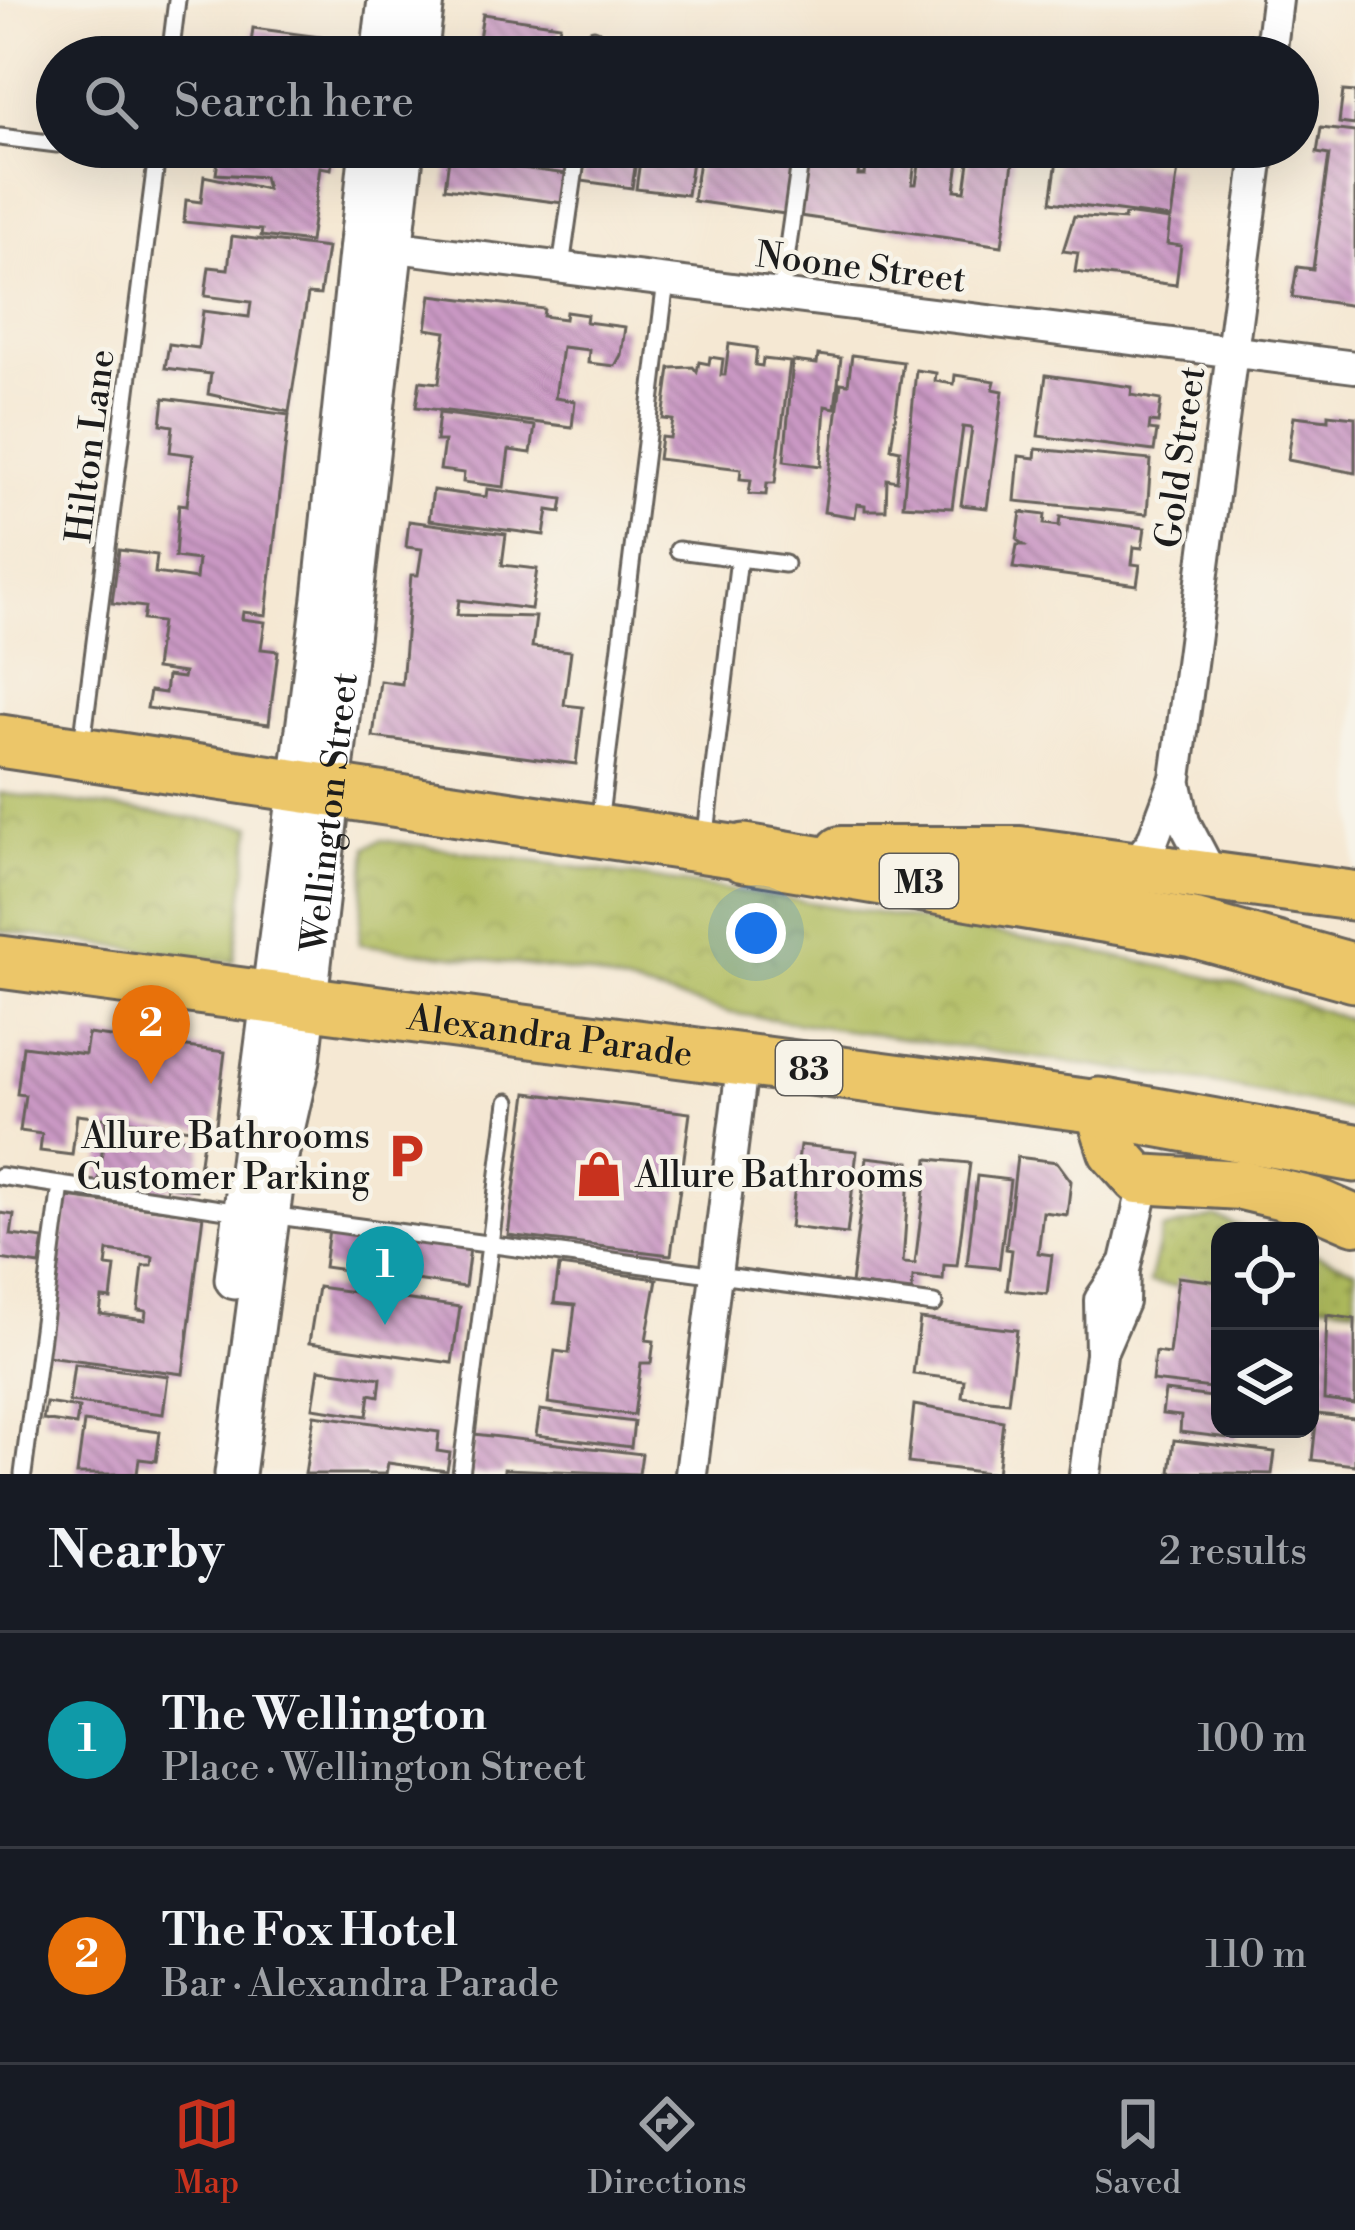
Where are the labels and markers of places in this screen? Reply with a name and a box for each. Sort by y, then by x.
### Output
pin: 2 [112,985,190,1084]
place label: Allure Bathrooms Customer Parking [77,1115,370,1201]
parking icon: Allure Bathrooms Customer Parking [381,1131,431,1181]
shop icon: Allure Bathrooms [574,1149,624,1199]
place label: Allure Bathrooms [634,1154,923,1199]
pin: 1 [346,1226,424,1325]

